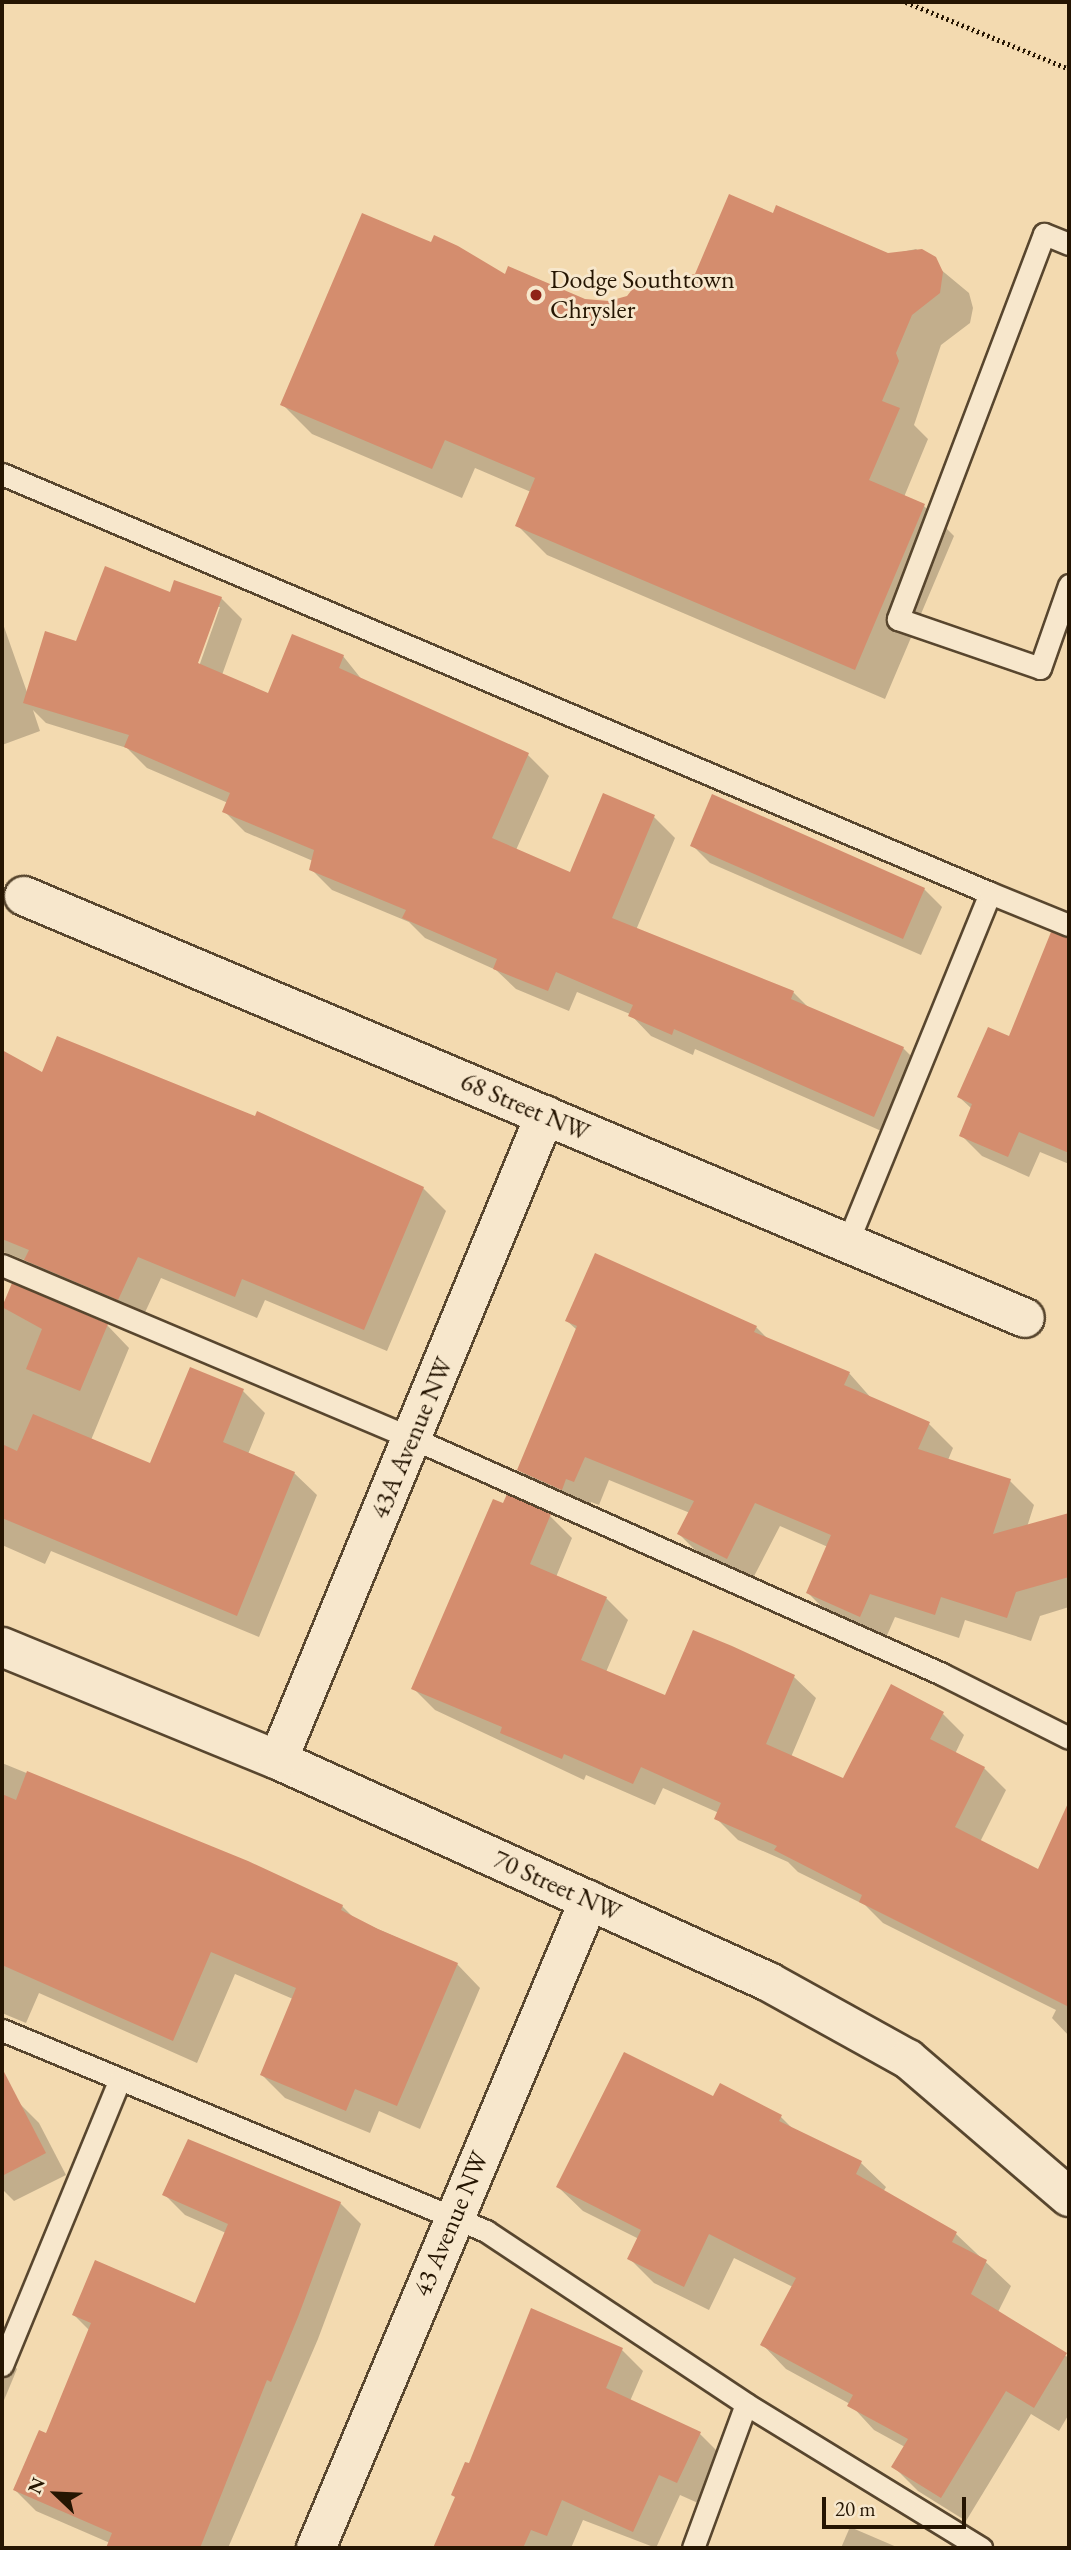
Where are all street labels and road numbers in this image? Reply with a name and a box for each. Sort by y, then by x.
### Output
street label: 68 Street NW [456,1066,594,1148]
street label: 43A Avenue NW [364,1353,460,1523]
street label: 70 Street NW [488,1844,626,1928]
street label: 43 Avenue NW [406,2147,496,2301]

